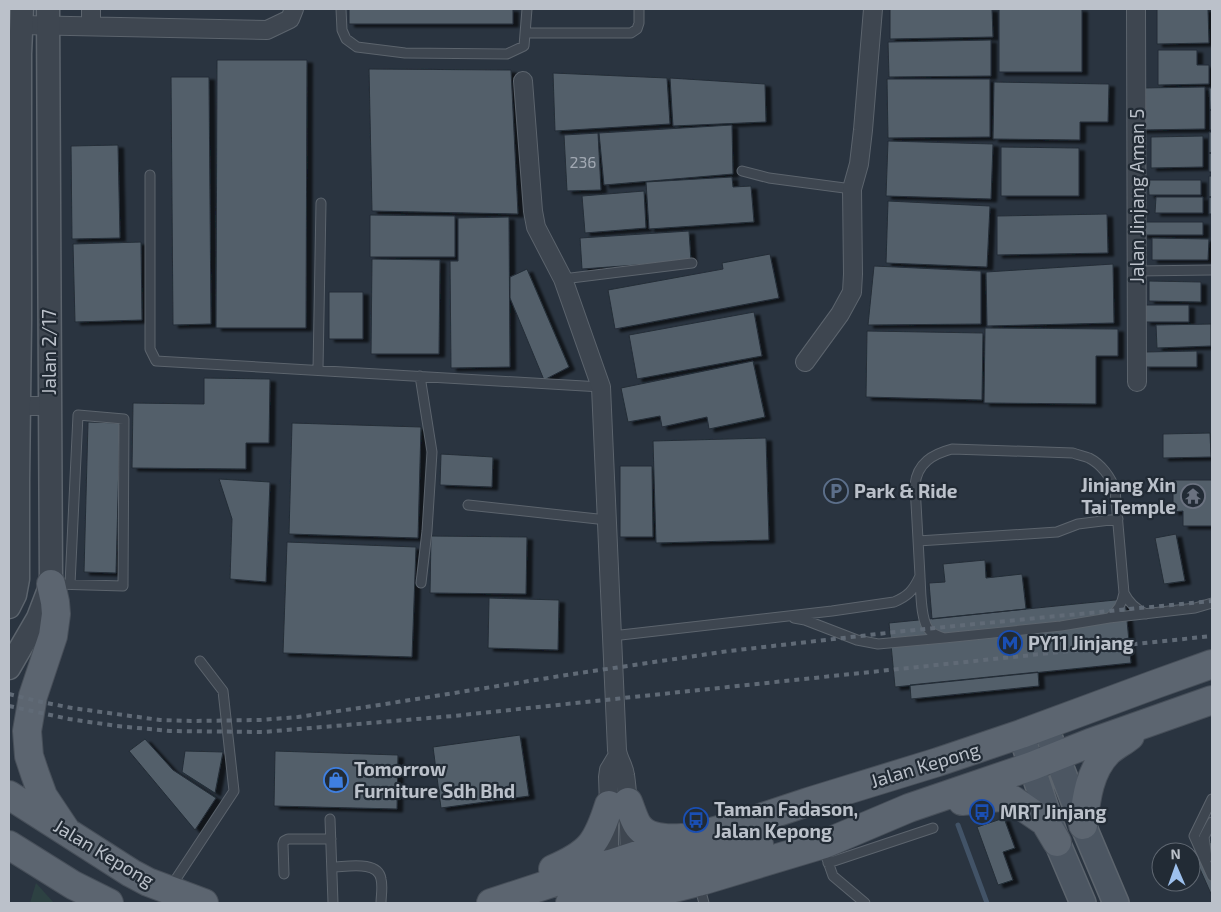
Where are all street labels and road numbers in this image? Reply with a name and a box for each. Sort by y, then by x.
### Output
street label: Jalan Jinjang Aman 5 [1125,108,1148,284]
street label: Jalan 2/17 [37,309,60,395]
street label: Jalan Kepong [868,737,983,792]
street label: Jalan Kepong [50,814,159,892]

